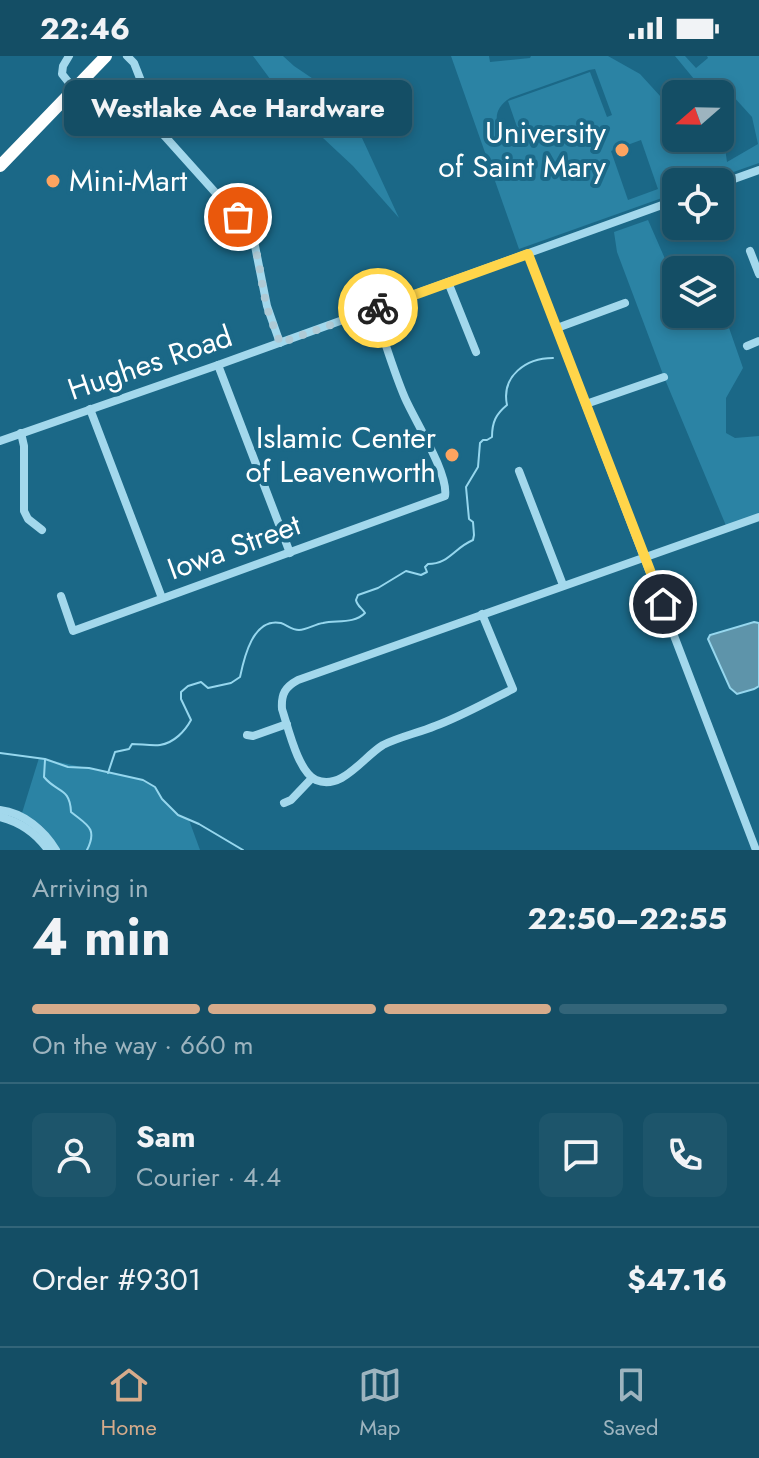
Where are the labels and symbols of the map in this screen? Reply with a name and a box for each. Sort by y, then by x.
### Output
north arrow [662,80,734,152]
callout: Westlake Ace Hardware [64,81,412,137]
place label: University of Saint Mary [438,111,607,188]
marker: University of Saint Mary [613,141,631,159]
place label: Mini-Mart [69,159,188,202]
marker: Mini-Mart [44,172,62,190]
pin [204,183,272,251]
courier [338,268,418,348]
street label: Hughes Road [62,314,238,411]
place label: Islamic Center of Leavenworth [245,416,437,493]
marker: Islamic Center of Leavenworth [443,446,461,464]
street label: Iowa Street [161,502,307,590]
pin [629,570,697,638]

